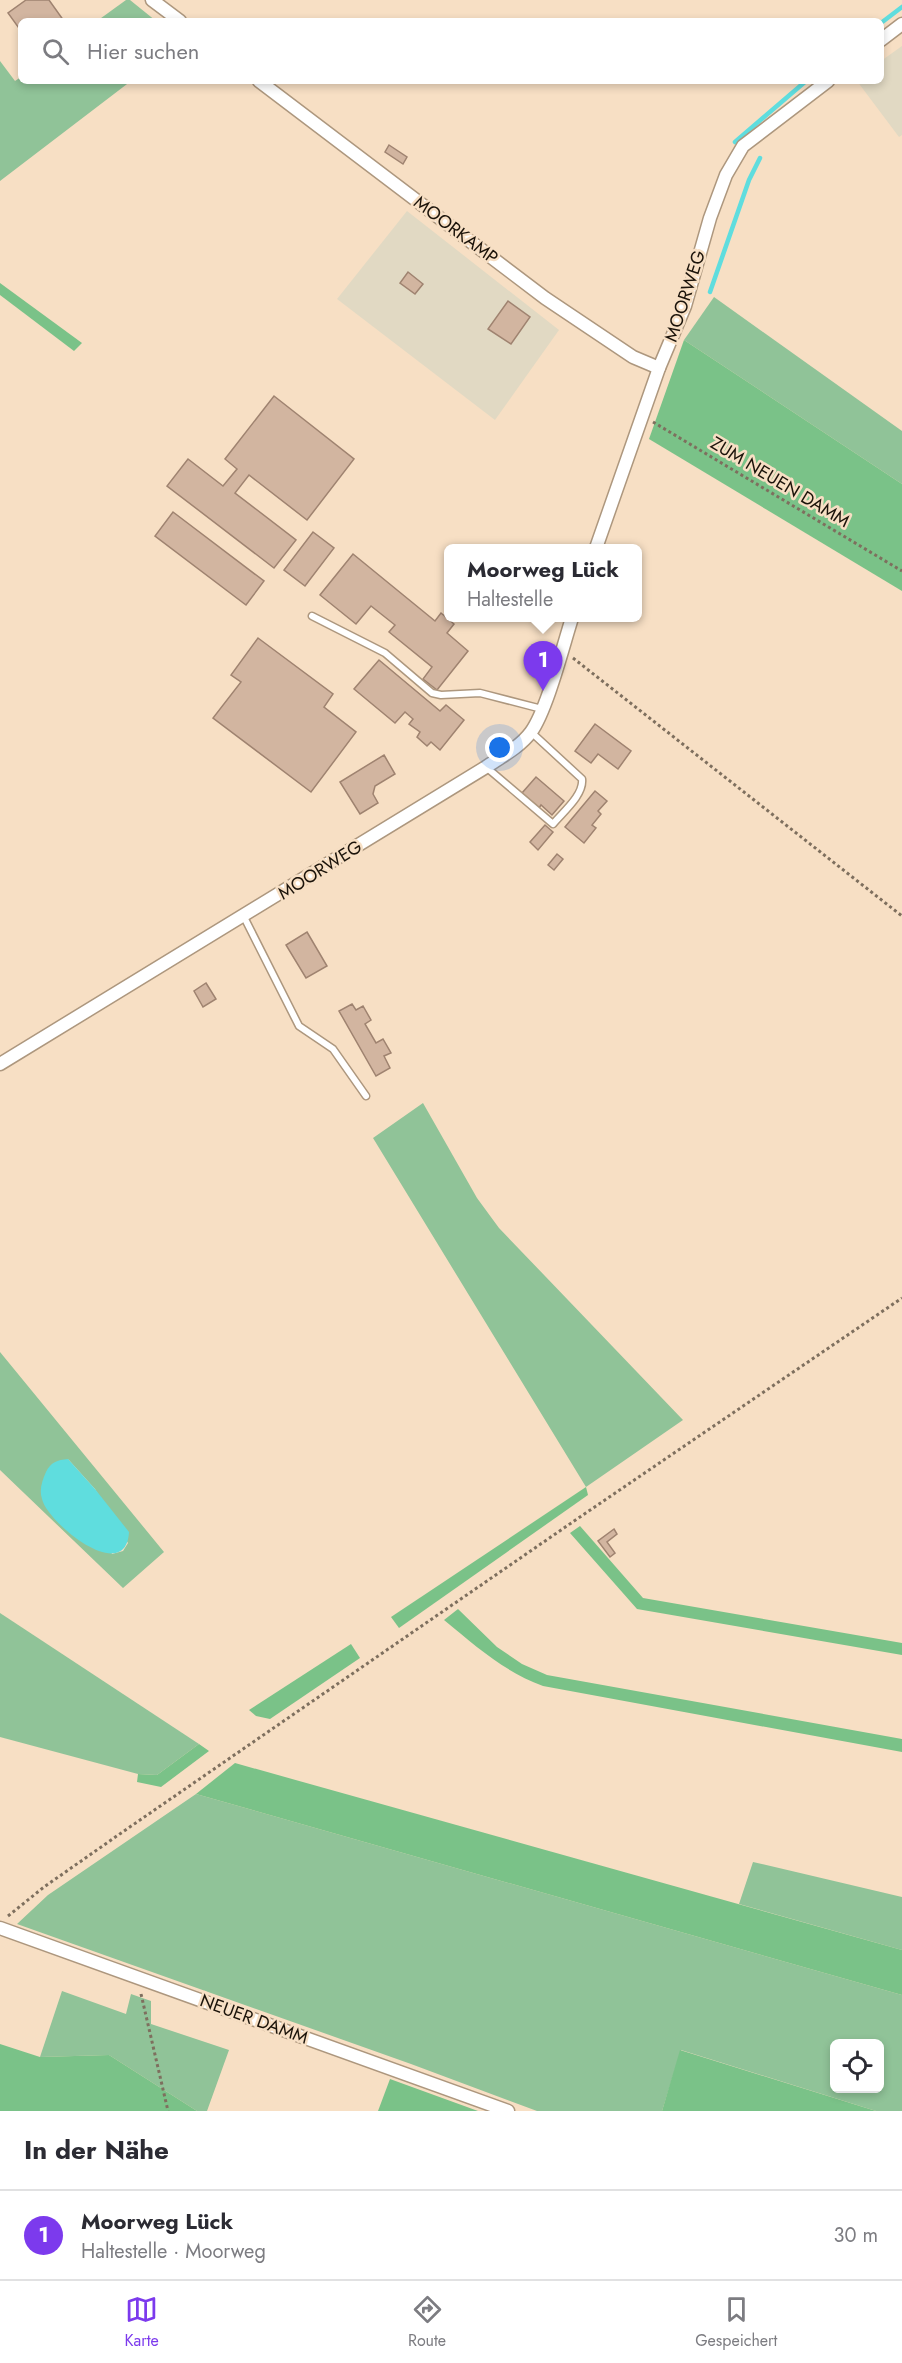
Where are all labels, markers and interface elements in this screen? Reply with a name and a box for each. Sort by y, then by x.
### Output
search box [18,18,884,84]
icon: search [39,35,72,68]
text: Hier suchen [87,35,199,67]
street label: MOORKAMP [408,190,504,270]
street label: MOORWEG [658,247,712,345]
street label: ZUM NEUEN DAMM [706,430,854,534]
popup [444,544,642,622]
text: Moorweg Lück [467,553,619,585]
text: Haltestelle [467,585,553,614]
pin: 1 [524,642,562,691]
your location [485,733,514,762]
street label: MOORWEG [273,834,367,906]
street label: NEUER DAMM [196,1987,312,2051]
map controls [830,2039,884,2093]
button: locate [830,2039,884,2093]
text: In der Nähe [24,2131,169,2169]
text: Moorweg Lück [81,2205,233,2237]
text: 1 [38,2221,49,2250]
text: 30 m [833,2221,878,2250]
text: Haltestelle · Moorweg [81,2237,266,2266]
tab: Karte [125,2293,159,2352]
tab: Route [408,2293,446,2352]
tab: Gespeichert [695,2293,777,2352]

